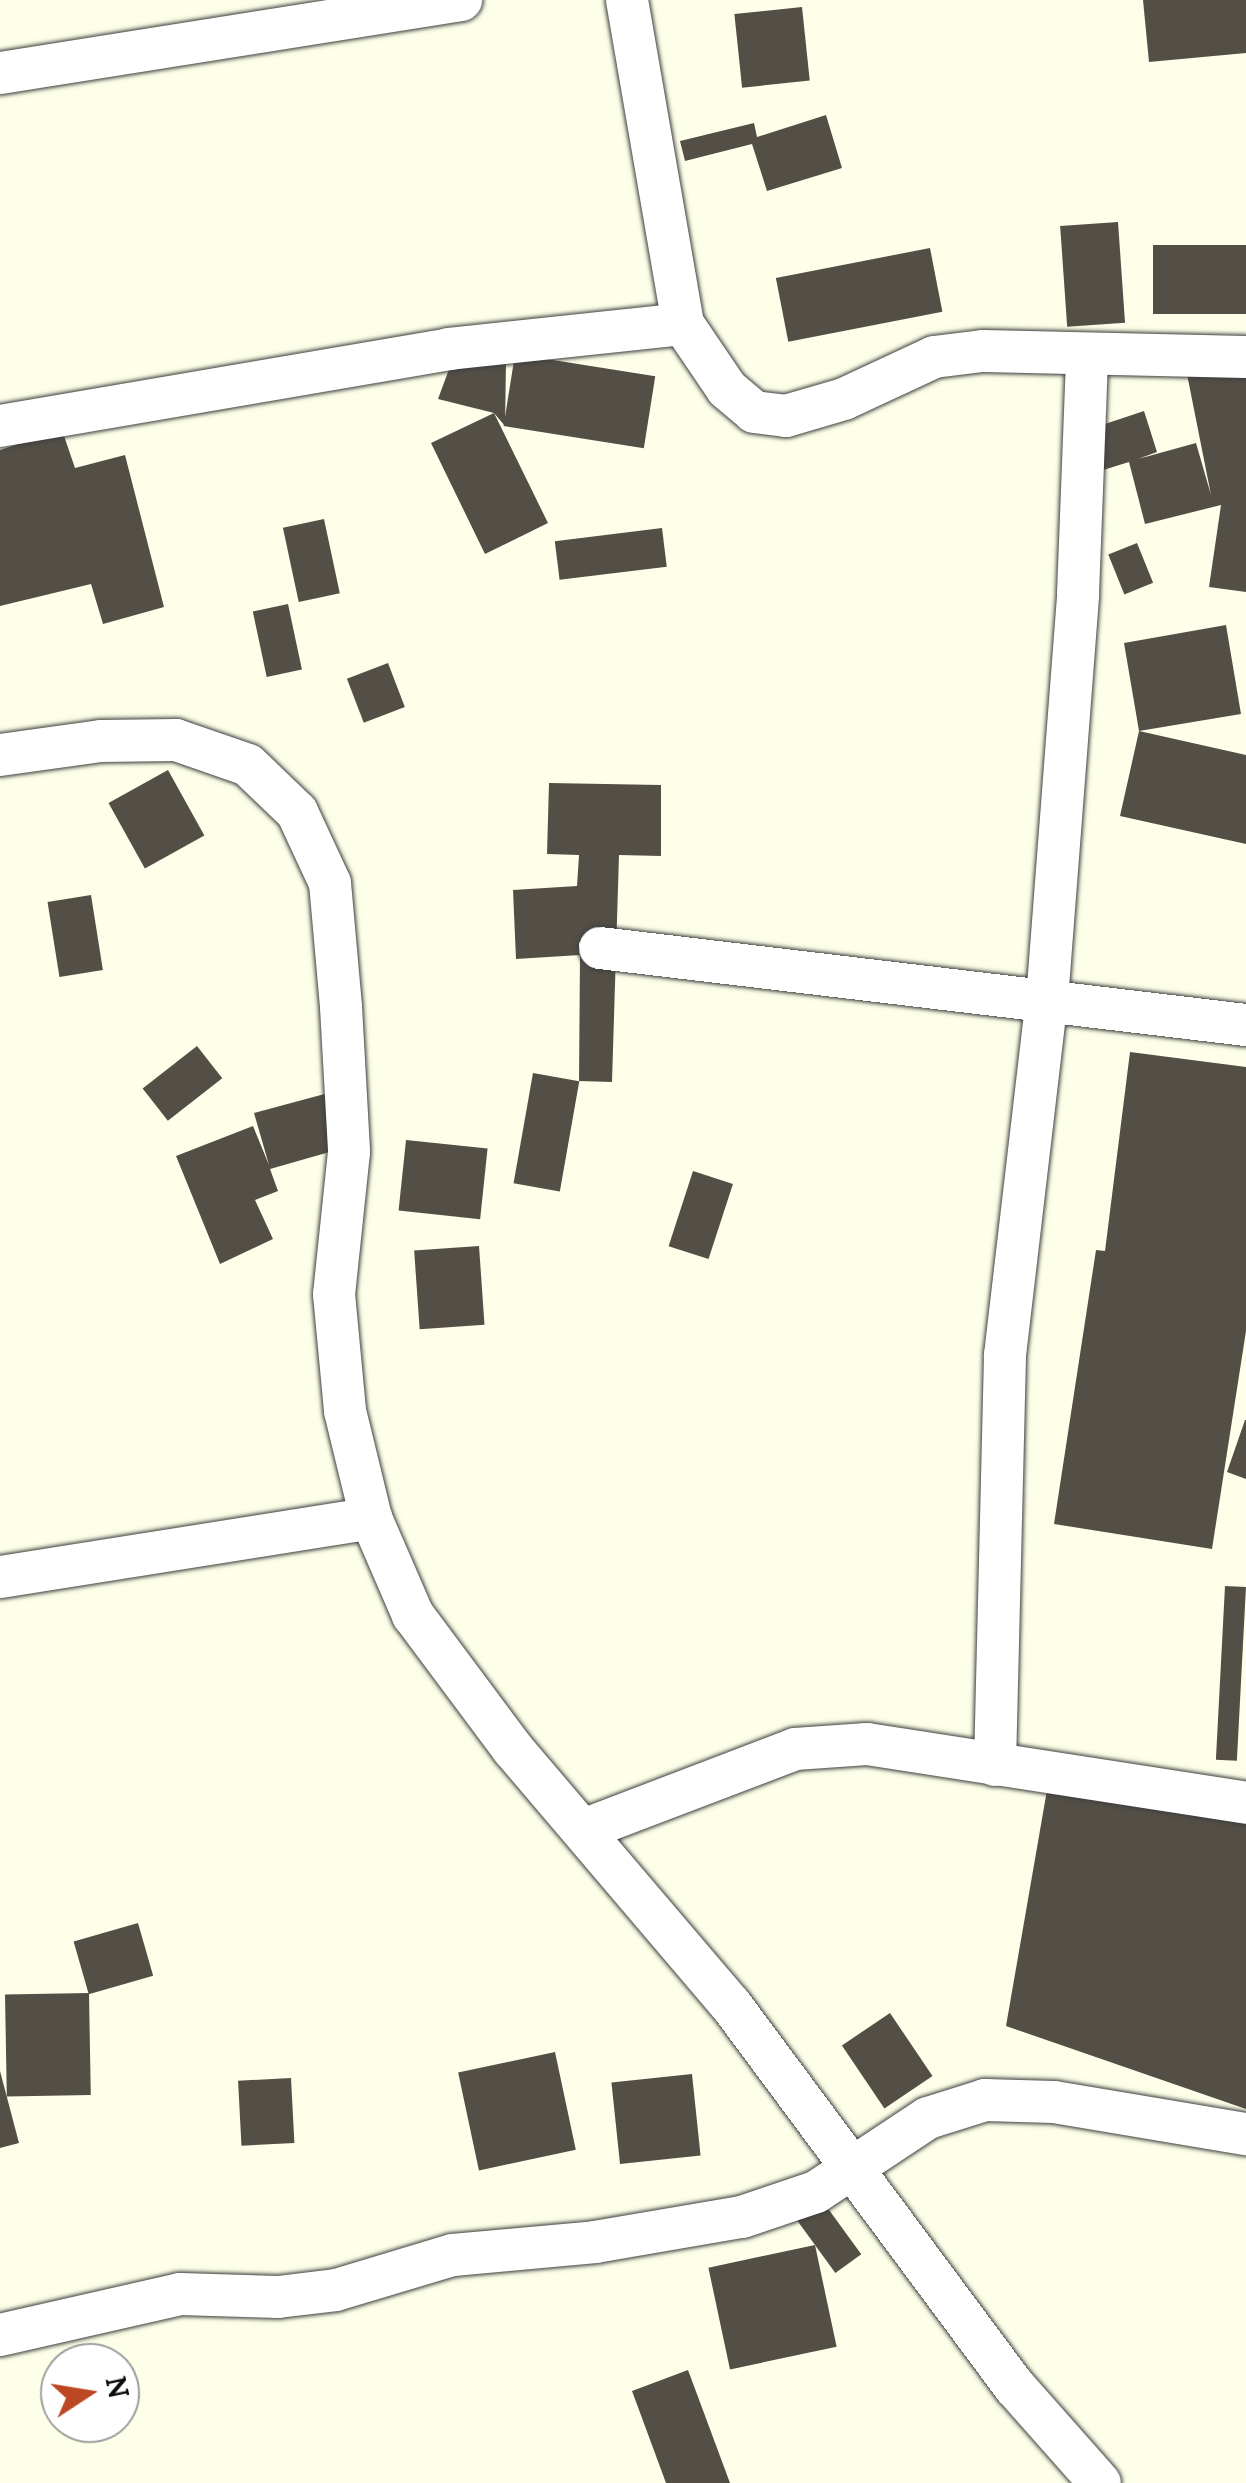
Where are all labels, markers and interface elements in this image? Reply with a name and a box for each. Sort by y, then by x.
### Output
north arrow [40,2343,140,2443]
text: N [98,2373,137,2402]

